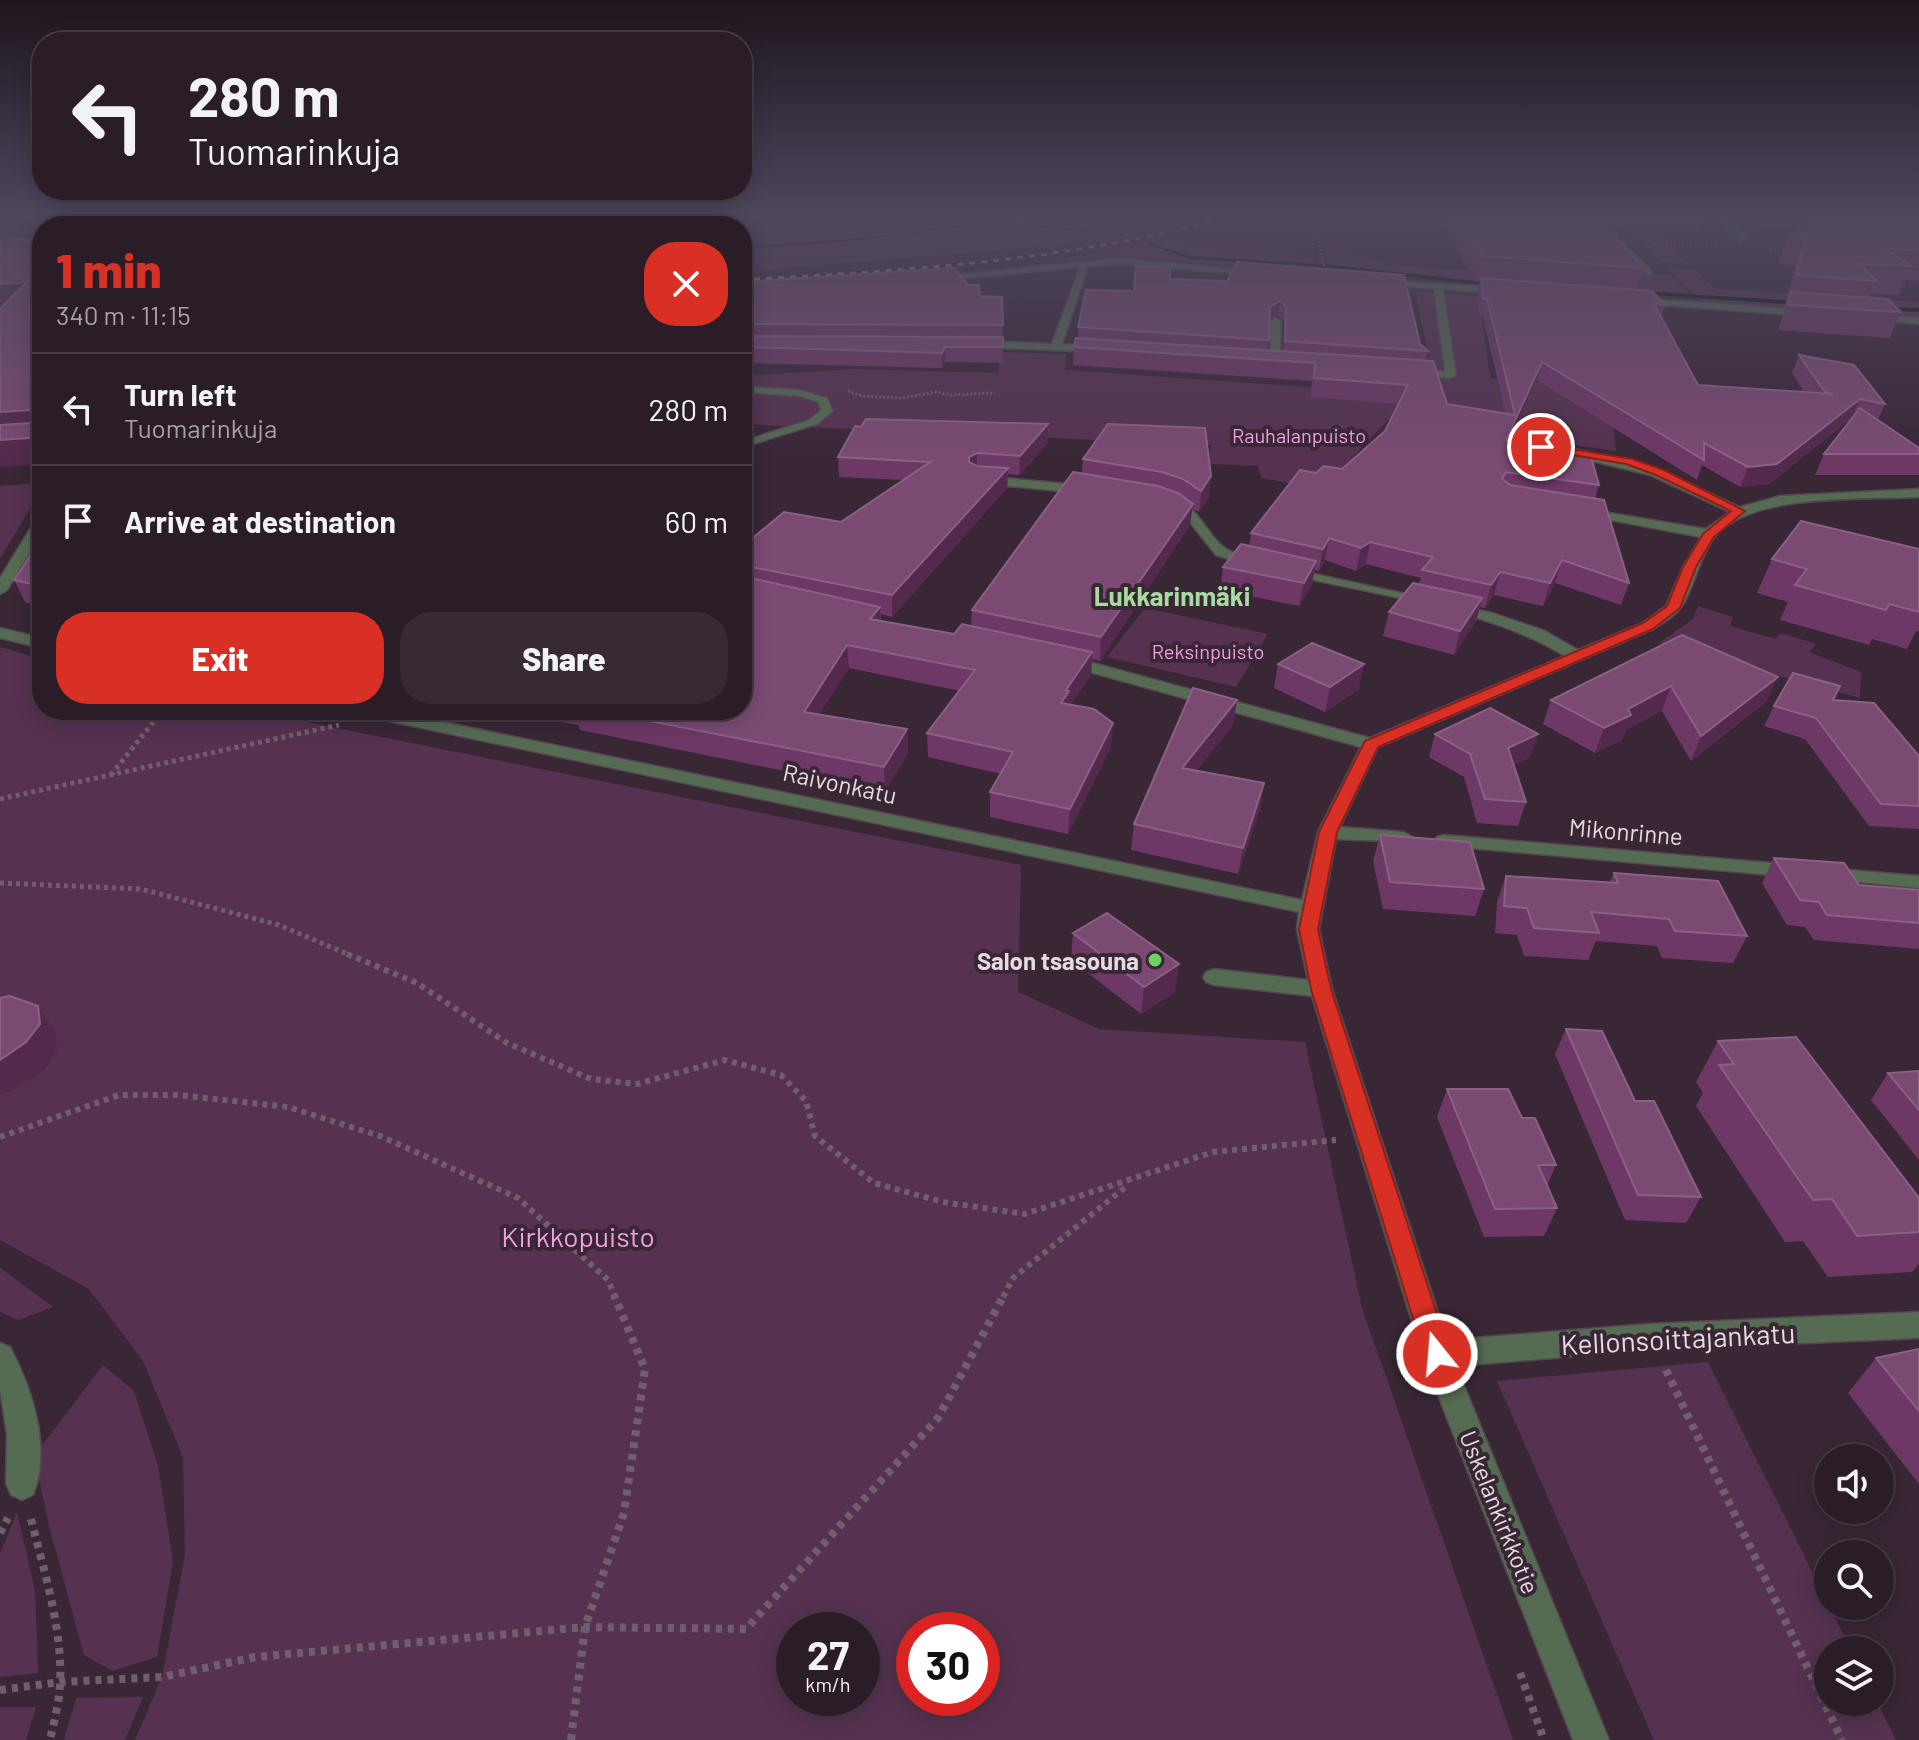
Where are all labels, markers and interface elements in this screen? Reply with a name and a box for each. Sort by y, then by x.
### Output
text: 280 m [188,61,340,128]
icon: left [56,64,160,168]
text: Tuomarinkuja [188,129,400,172]
text: 1 min [56,240,162,298]
button: close [644,242,728,326]
text: 340 m · 11:15 [56,299,191,330]
text: Turn left [124,376,237,412]
icon: left [56,387,100,431]
text: 280 m [649,391,728,427]
text: Tuomarinkuja [124,412,277,443]
pin [1507,413,1575,481]
park label: Rauhalanpuisto [1232,423,1366,447]
icon: arrive [1519,425,1563,469]
icon: arrive [56,499,100,543]
text: Arrive at destination [124,503,396,539]
text: 60 m [665,503,728,539]
district label: Lukkarinmäki [1094,580,1250,611]
button: Exit [56,612,384,704]
button: Share [400,612,728,704]
park label: Reksinpuisto [1152,639,1264,663]
street label: Raivonkatu [780,757,900,809]
street label: Mikonrinne [1568,812,1684,850]
place label: Salon tsasouna [977,946,1139,975]
marker: Salon tsasouna [1146,951,1164,969]
park label: Kirkkopuisto [501,1219,655,1253]
position arrow [1395,1312,1479,1396]
street label: Kellonsoittajankatu [1560,1315,1796,1361]
street label: Uskelankirkkotie [1454,1426,1546,1598]
map controls [1814,1444,1894,1716]
button: sound [1814,1444,1894,1524]
button: search [1814,1540,1894,1620]
speed limit sign: 30 [896,1612,1000,1716]
text: 27 [807,1630,849,1678]
button: layers [1814,1636,1894,1716]
text: km/h [805,1672,851,1696]

